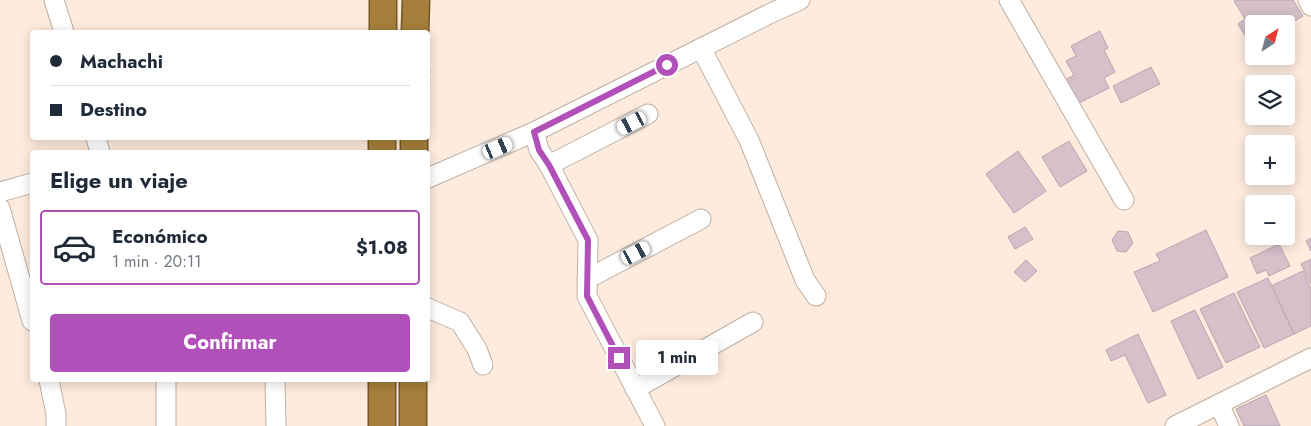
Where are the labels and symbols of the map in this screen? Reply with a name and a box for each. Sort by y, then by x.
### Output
north arrow [1245,15,1295,65]
route start [656,54,678,76]
car [615,110,648,136]
car [481,135,514,161]
car [619,239,652,267]
callout: 1 min [636,340,719,376]
route end [608,347,630,369]

